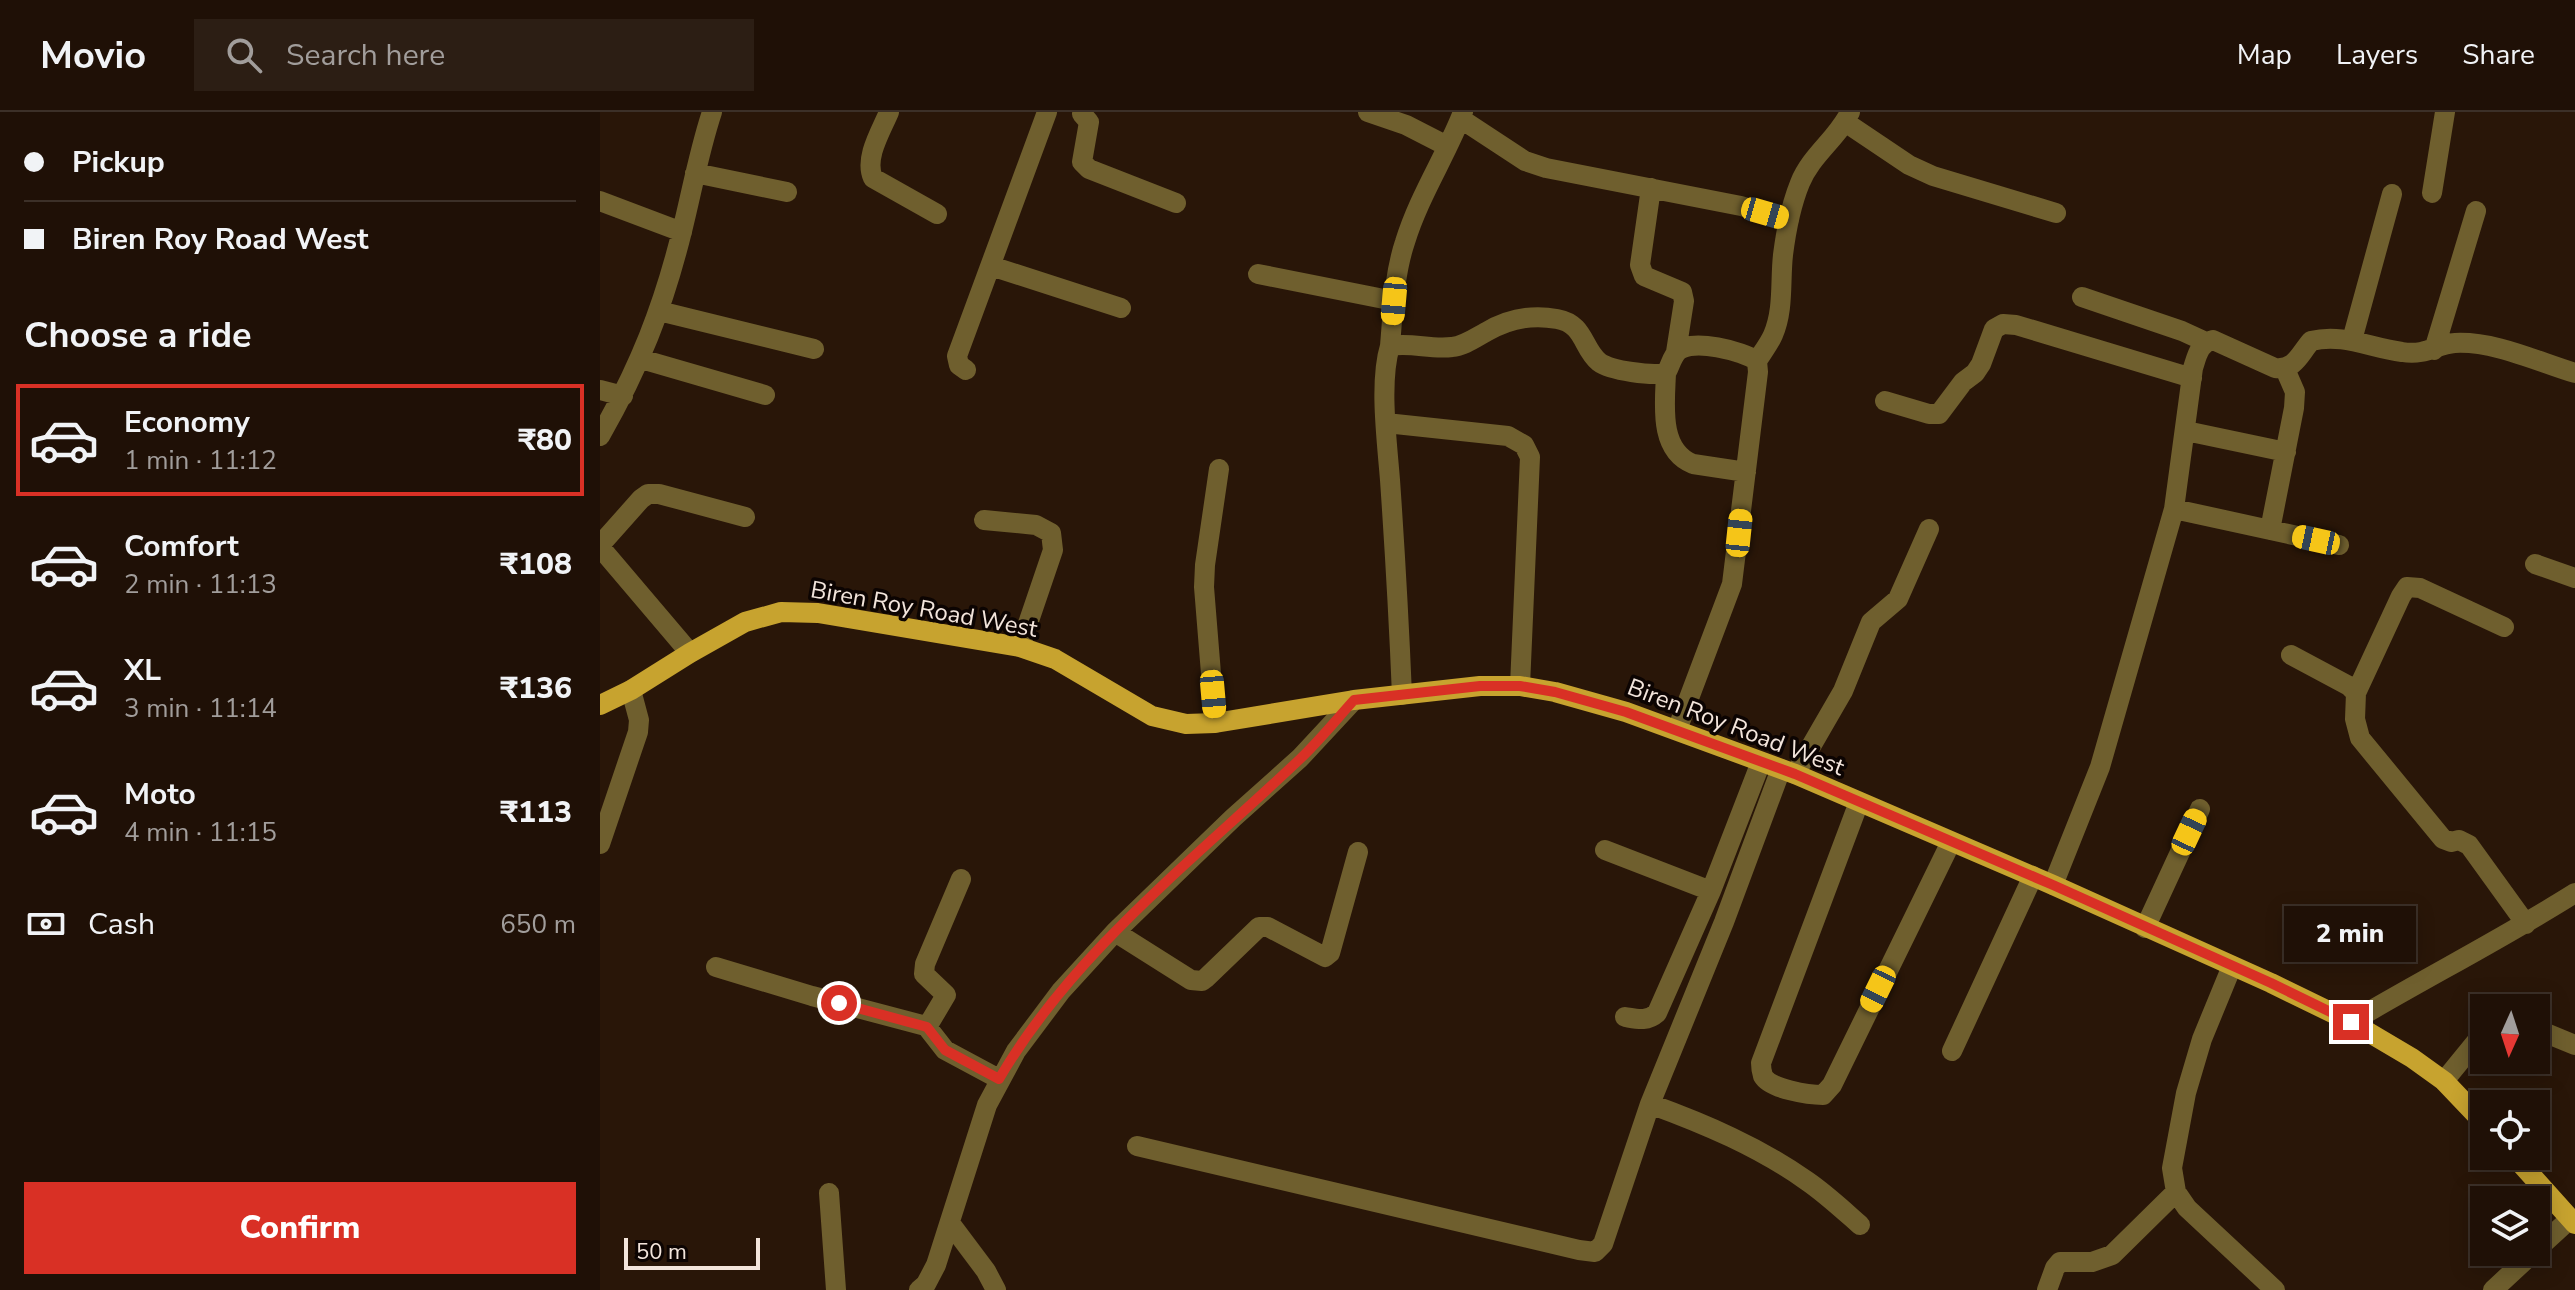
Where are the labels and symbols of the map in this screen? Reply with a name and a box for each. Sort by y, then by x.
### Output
car [1739,195,1791,231]
car [1380,276,1408,326]
car [1725,508,1753,558]
car [2290,523,2342,557]
street label: Biren Roy Road West [808,573,1041,645]
car [1199,669,1227,719]
street label: Biren Roy Road West [1623,671,1850,783]
car [2168,805,2210,859]
callout: 2 min [2285,906,2417,962]
car [1857,962,1899,1016]
route start [821,985,857,1021]
north arrow [2470,994,2550,1074]
route end [2333,1004,2369,1040]
scale bar [624,1234,760,1270]

